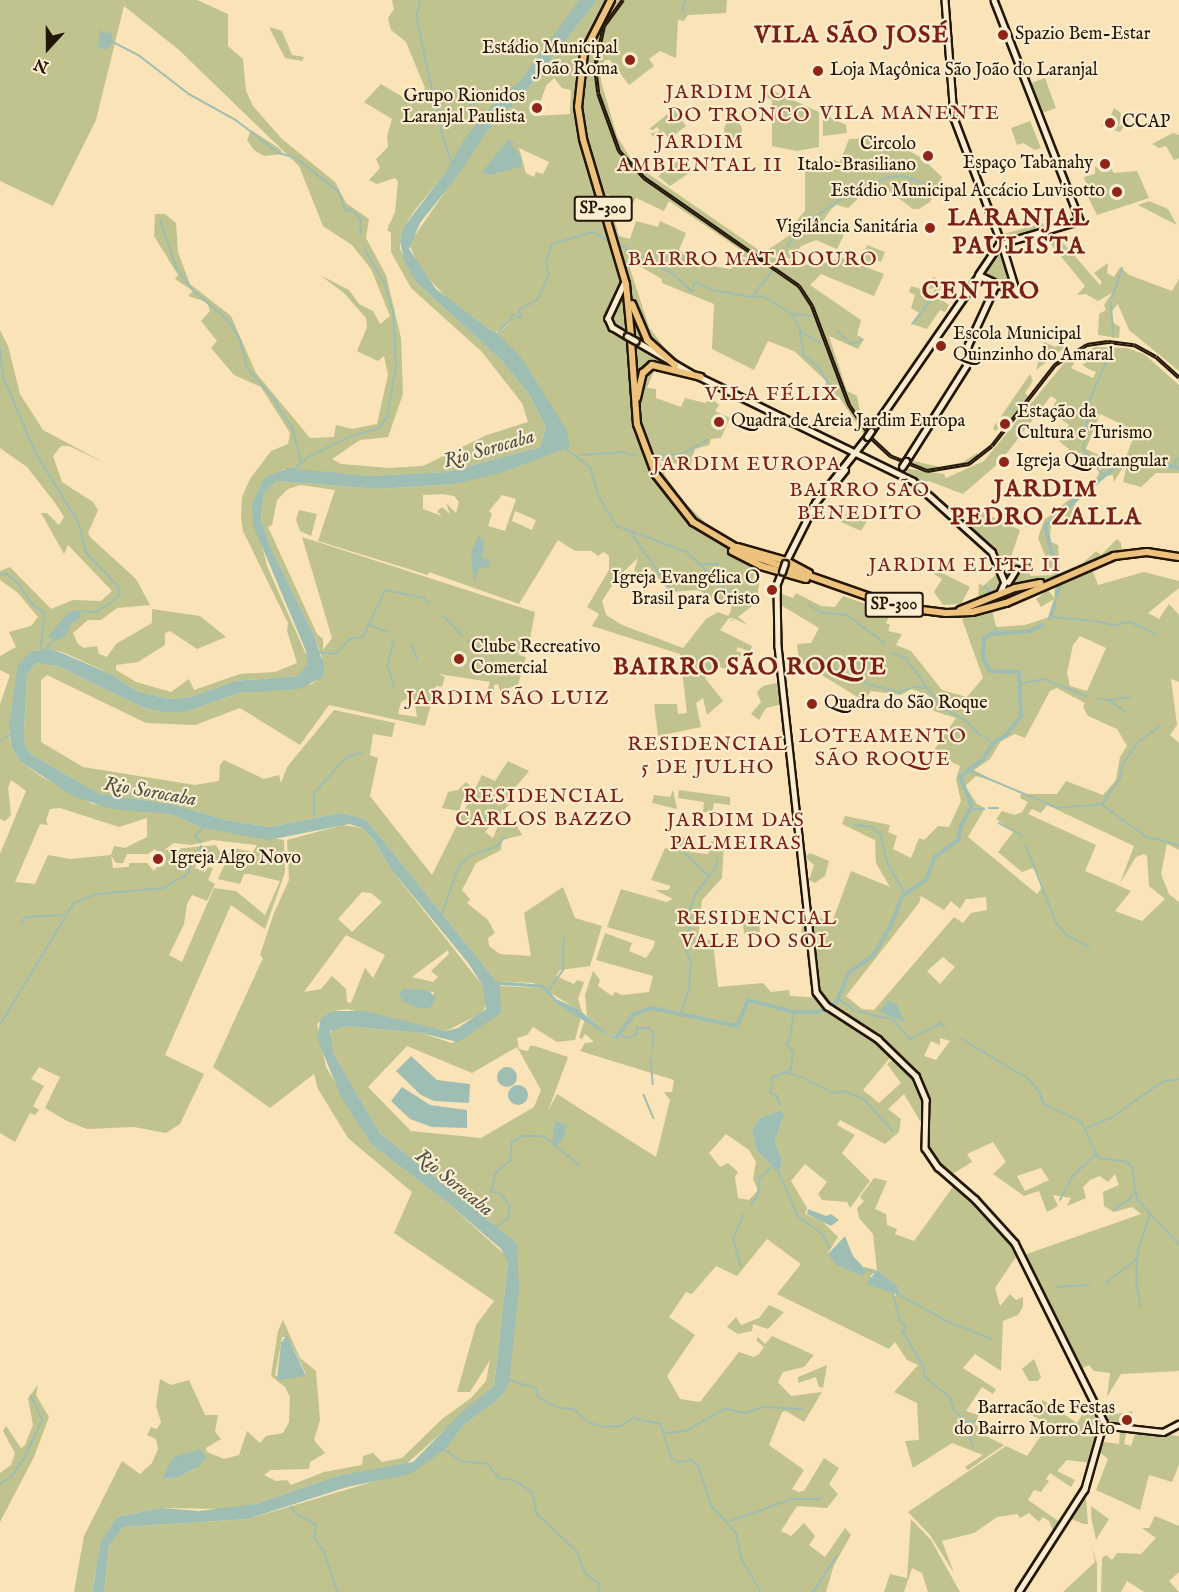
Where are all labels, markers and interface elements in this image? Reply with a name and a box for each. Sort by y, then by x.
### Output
north arrow [18,18,78,78]
district label: VILA SÃO JOSÉ [754,22,950,50]
place label: Spazio Bem-Estar [1015,24,1150,46]
marker: Spazio Bem-Estar [996,28,1010,42]
place label: Estádio Municipal João Roma [482,39,618,82]
text: N [32,53,52,77]
marker: Estádio Municipal João Roma [623,53,637,67]
place label: Loja Maçônica São João do Laranjal [830,60,1098,82]
marker: Loja Maçônica São João do Laranjal [811,64,825,78]
district label: JARDIM JOIA DO TRONCO [666,80,812,127]
place label: Grupo Rionidos Laranjal Paulista [402,87,525,130]
marker: Grupo Rionidos Laranjal Paulista [530,101,544,115]
district label: VILA MANENTE [820,101,1000,125]
place label: CCAP [1122,112,1170,134]
marker: CCAP [1103,116,1117,130]
district label: JARDIM AMBIENTAL II [617,131,783,178]
place label: Circolo Italo-Brasiliano [797,135,916,178]
marker: Circolo Italo-Brasiliano [921,149,935,163]
place label: Espaço Tabanahy [963,153,1093,175]
marker: Espaço Tabanahy [1098,157,1112,171]
place label: Estádio Municipal Accácio Luvisotto [831,181,1105,203]
marker: Estádio Municipal Accácio Luvisotto [1110,185,1124,199]
road number: SP-300 [573,196,633,222]
district label: LARANJAL PAULISTA [948,205,1090,261]
place label: Vigilância Sanitária [776,217,918,239]
marker: Vigilância Sanitária [923,221,937,235]
district label: BAIRRO MATADOURO [628,247,878,271]
district label: CENTRO [922,278,1040,306]
place label: Escola Municipal Quinzinho do Amaral [953,325,1114,368]
marker: Escola Municipal Quinzinho do Amaral [934,339,948,353]
district label: VILA FÉLIX [705,382,839,406]
place label: Estação da Cultura e Turismo [1017,403,1152,446]
place label: Quadra de Areia Jardim Europa [731,411,965,433]
marker: Quadra de Areia Jardim Europa [712,415,726,429]
marker: Estação da Cultura e Turismo [998,417,1012,431]
water label: Rio Sorocaba [441,425,537,473]
place label: Igreja Quadrangular [1016,451,1168,473]
district label: JARDIM EUROPA [652,452,842,476]
marker: Igreja Quadrangular [997,455,1011,469]
district label: JARDIM PEDRO ZALLA [950,476,1142,532]
district label: BAIRRO SÃO BENEDITO [789,478,931,525]
district label: JARDIM ELITE II [868,553,1062,577]
place label: Igreja Evangélica O Brasil para Cristo [612,569,760,612]
marker: Igreja Evangélica O Brasil para Cristo [765,583,779,597]
road number: SP-300 [864,592,924,618]
place label: Clube Recreativo Comercial [471,638,601,680]
marker: Clube Recreativo Comercial [452,652,466,666]
district label: BAIRRO SÃO ROQUE [613,654,887,682]
district label: JARDIM SÃO LUIZ [406,686,610,710]
place label: Quadra do São Roque [824,693,987,715]
marker: Quadra do São Roque [805,697,819,711]
district label: LOTEAMENTO SÃO ROQUE [799,724,967,771]
district label: RESIDENCIAL 5 DE JULHO [627,732,789,779]
water label: Rio Sorocaba [102,772,198,812]
district label: RESIDENCIAL CARLOS BAZZO [455,784,633,831]
district label: JARDIM DAS PALMEIRAS [667,808,805,855]
place label: Igreja Algo Novo [170,848,301,870]
marker: Igreja Algo Novo [151,852,165,866]
district label: RESIDENCIAL VALE DO SOL [676,906,838,953]
water label: Rio Sorocaba [410,1144,498,1222]
place label: Barracão de Festas do Bairro Morro Alto [954,1399,1115,1442]
marker: Barracão de Festas do Bairro Morro Alto [1120,1413,1134,1427]

